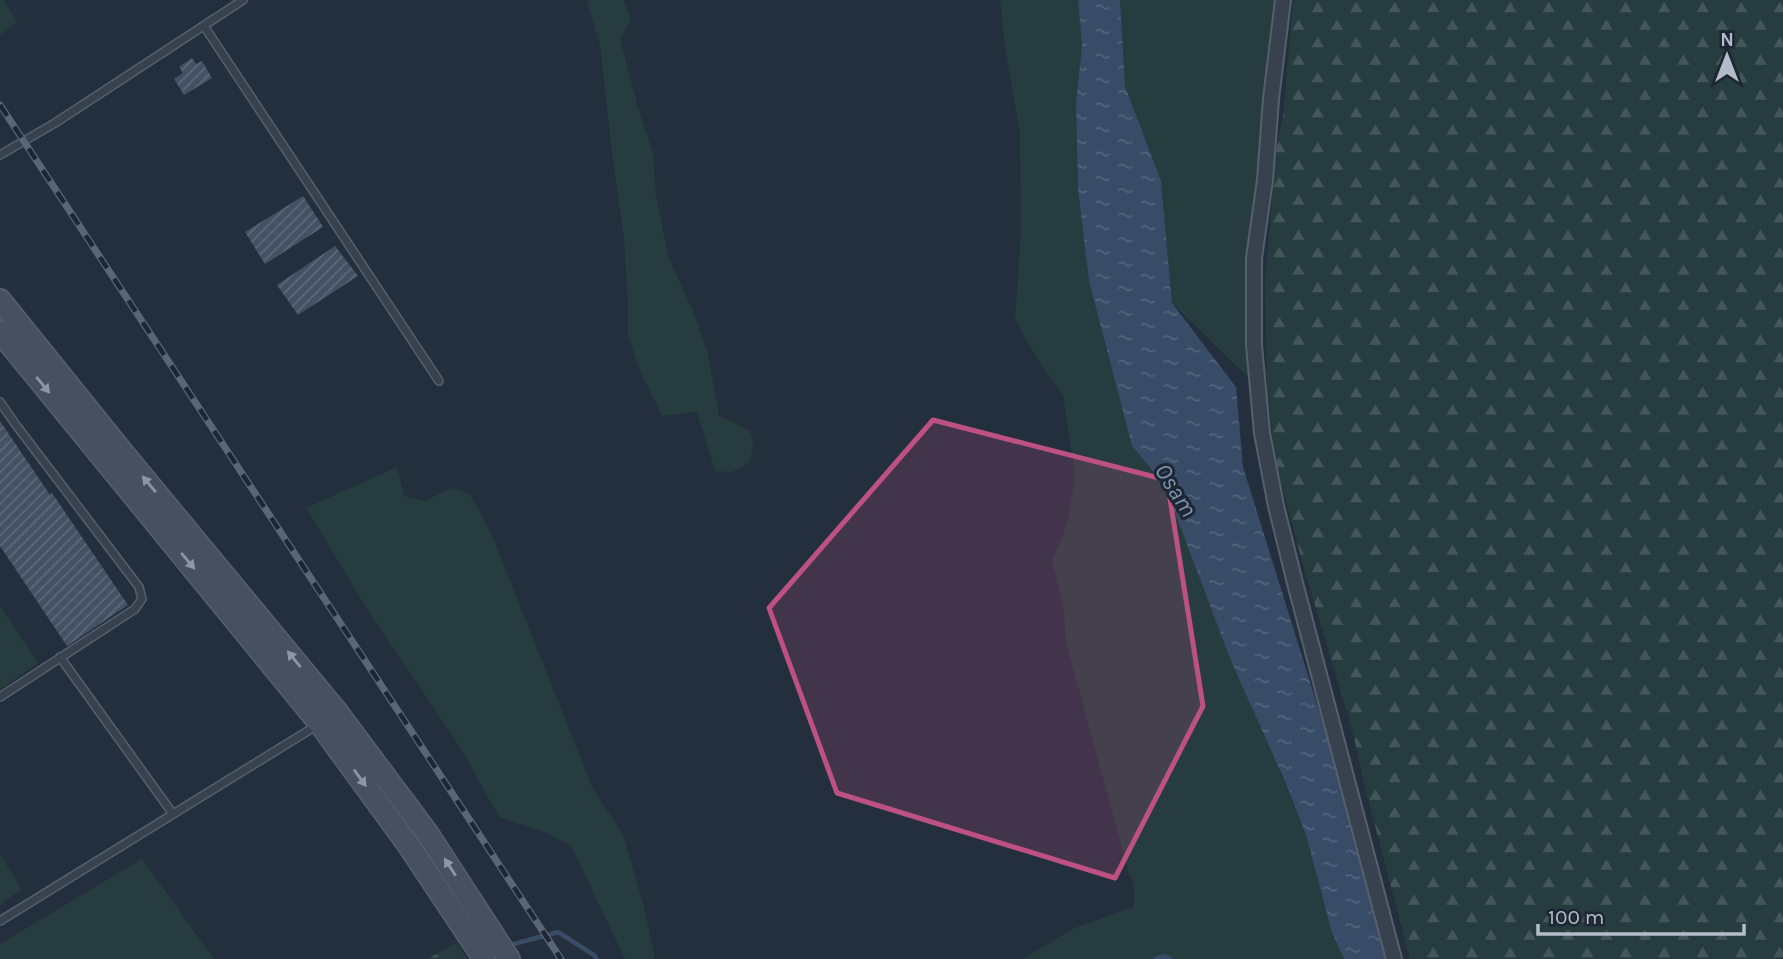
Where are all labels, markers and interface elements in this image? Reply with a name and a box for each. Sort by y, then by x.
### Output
north arrow [1692,21,1762,91]
text: N [1720,29,1734,51]
one-way arrow [35,377,50,394]
water label: Osam [1149,458,1203,522]
one-way arrow [141,475,157,493]
one-way arrow [180,551,195,569]
one-way arrow [287,651,302,668]
one-way arrow [353,769,368,787]
one-way arrow [443,858,456,877]
scale bar [1538,892,1744,936]
text: 100 m [1548,905,1605,929]

